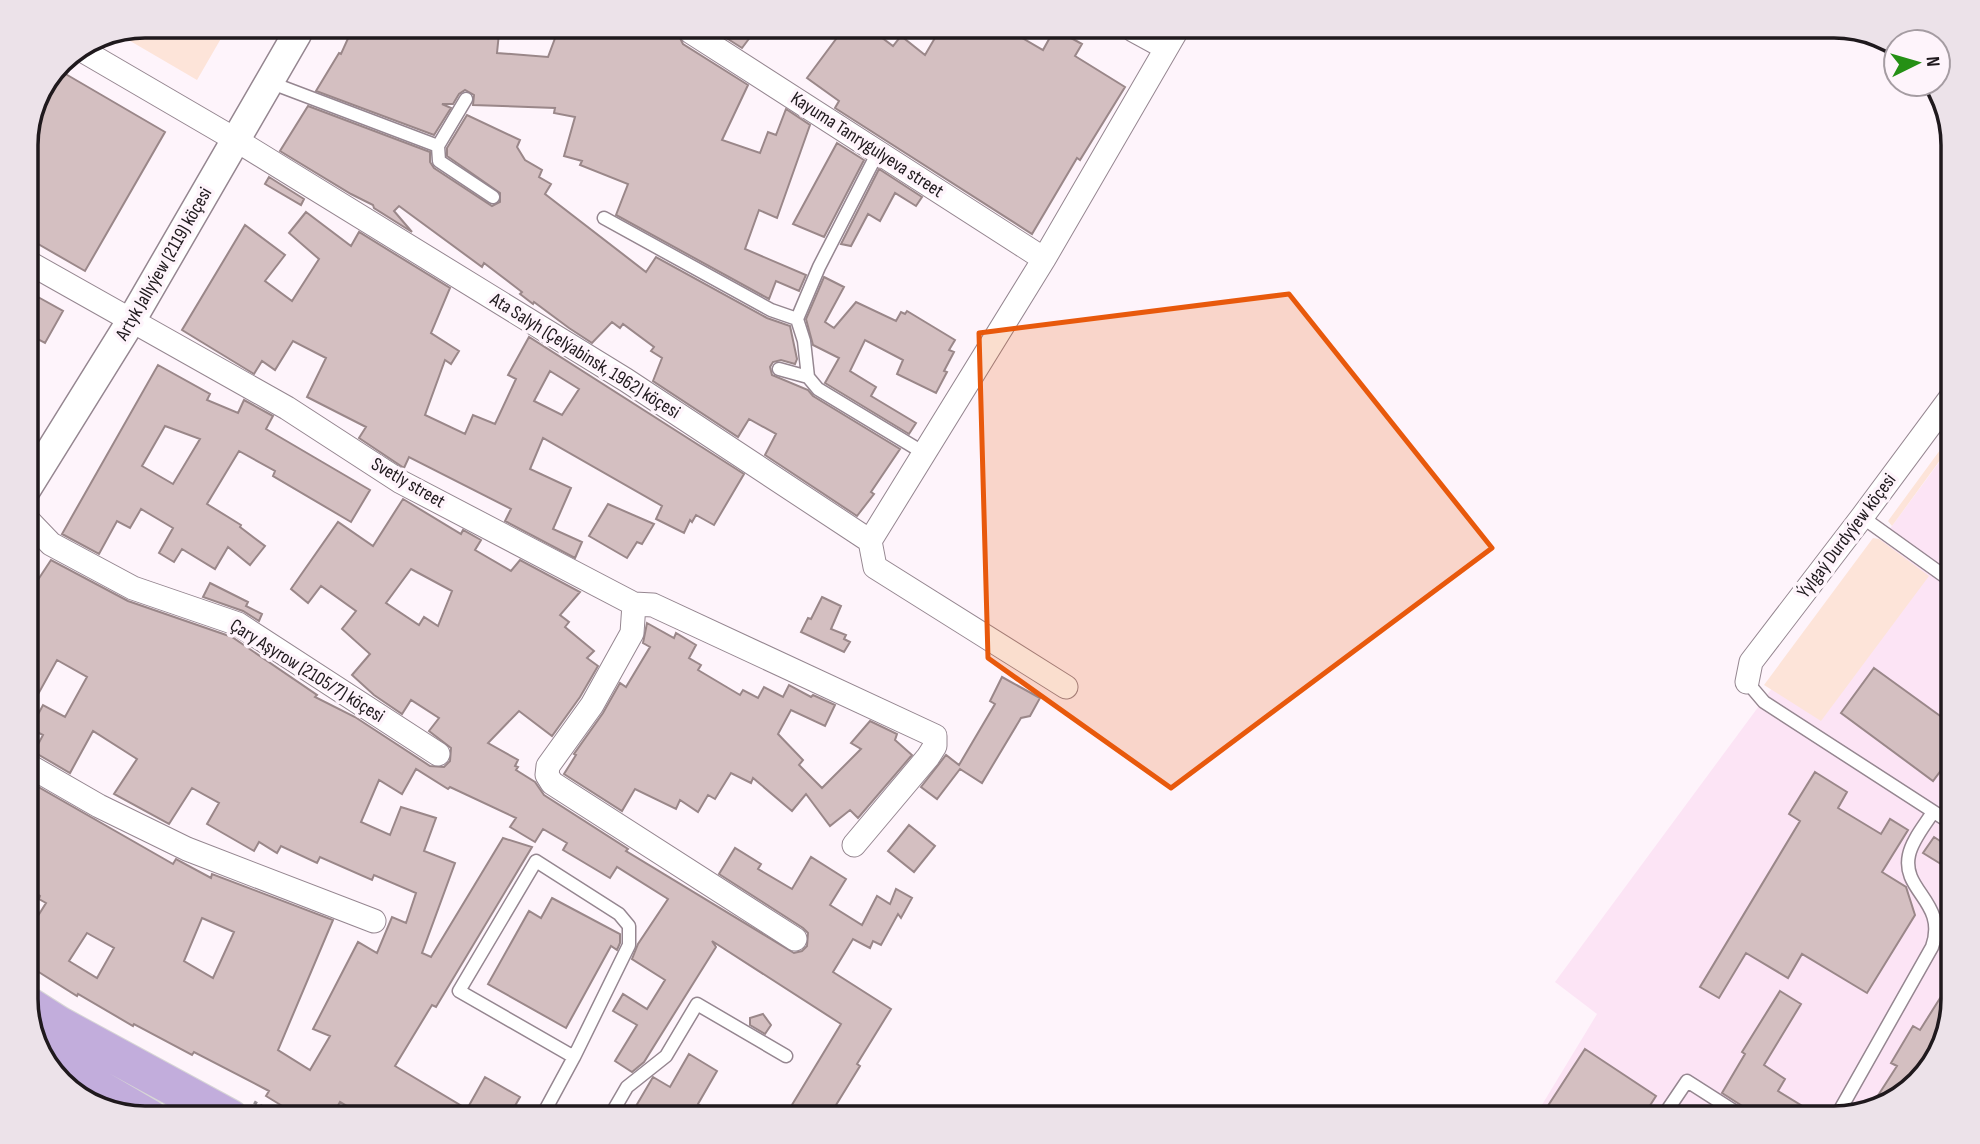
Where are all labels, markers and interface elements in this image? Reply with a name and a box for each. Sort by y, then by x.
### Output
north arrow [1882,28,1952,98]
text: N [1921,56,1944,68]
street label: Kayuma Tanrygulyeva street [786,87,948,203]
street label: Artyk Jallyýew (2119) köçesi [110,183,217,345]
street label: Ata Salyh (Çelýabinsk, 1962) köçesi [485,288,684,424]
street label: Svetly street [367,453,449,513]
street label: Ýylgaý Durdyýew köçesi [1793,469,1901,603]
street label: Çary Aşyrow (2105/7) köçesi [226,614,388,728]

